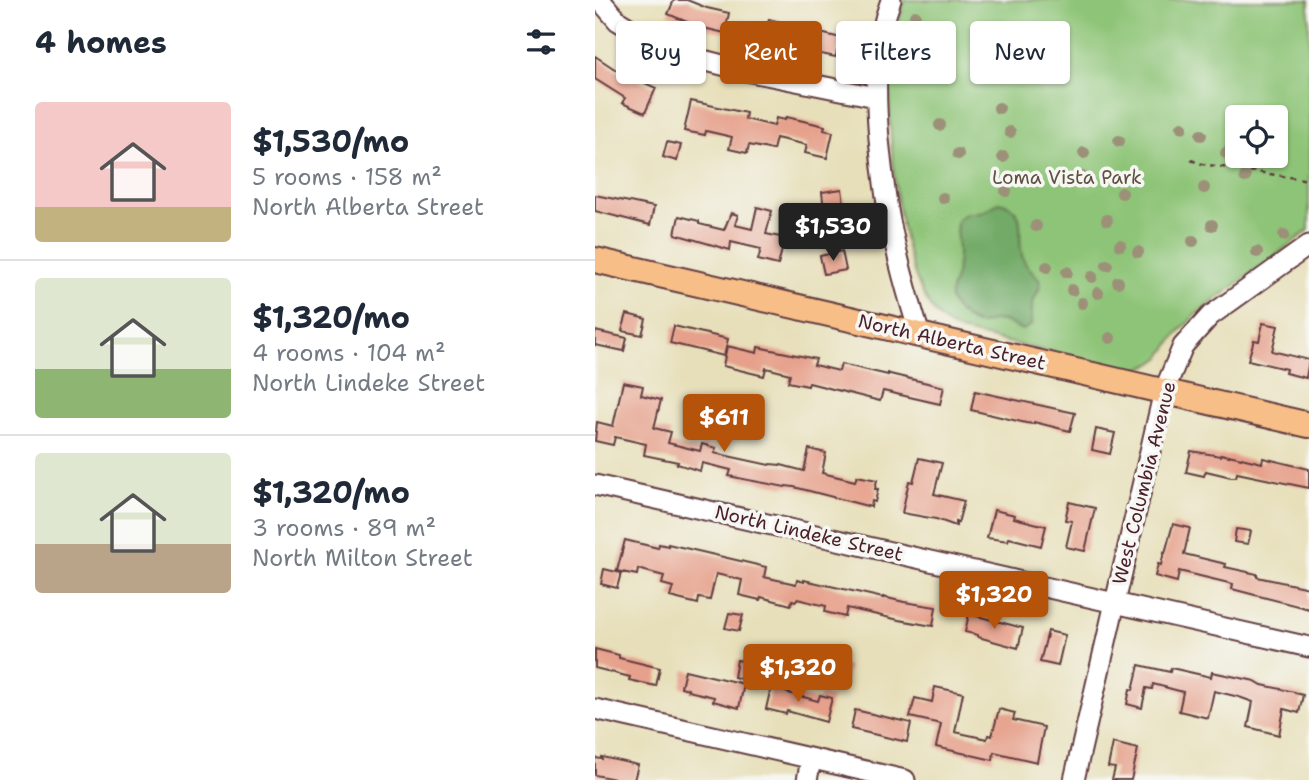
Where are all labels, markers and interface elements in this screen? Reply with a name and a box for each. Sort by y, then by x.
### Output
chip: Buy [616,21,706,84]
chip: Rent [720,21,822,84]
chip: Filters [836,21,956,84]
chip: New [970,21,1070,84]
text: 4 homes [35,22,167,63]
icon: filters [522,23,560,61]
map controls [1225,105,1288,168]
button: locate [1225,105,1288,168]
text: $1,530/mo [252,121,409,162]
icon: home [91,130,175,214]
text: 5 rooms · 158 m² [252,162,442,192]
park label: Loma Vista Park [992,165,1142,190]
text: North Alberta Street [252,192,484,222]
pin: $1,530 [776,204,890,263]
text: $1,530 [795,211,871,241]
text: $1,320/mo [252,297,410,338]
icon: home [91,306,175,390]
street label: North Alberta Street [856,308,1048,376]
text: 4 rooms · 104 m² [252,338,445,368]
text: North Lindeke Street [252,368,485,398]
street label: West Columbia Avenue [1107,379,1181,587]
pin: $611 [683,394,765,454]
text: $611 [699,402,749,432]
text: $1,320/mo [252,472,410,513]
icon: home [91,481,175,565]
street label: North Lindeke Street [712,499,906,567]
text: 3 rooms · 89 m² [252,513,436,543]
text: North Milton Street [252,543,473,573]
pin: $1,320 [937,572,1051,631]
text: $1,320 [955,579,1033,609]
pin: $1,320 [741,644,855,704]
text: $1,320 [759,652,837,682]

